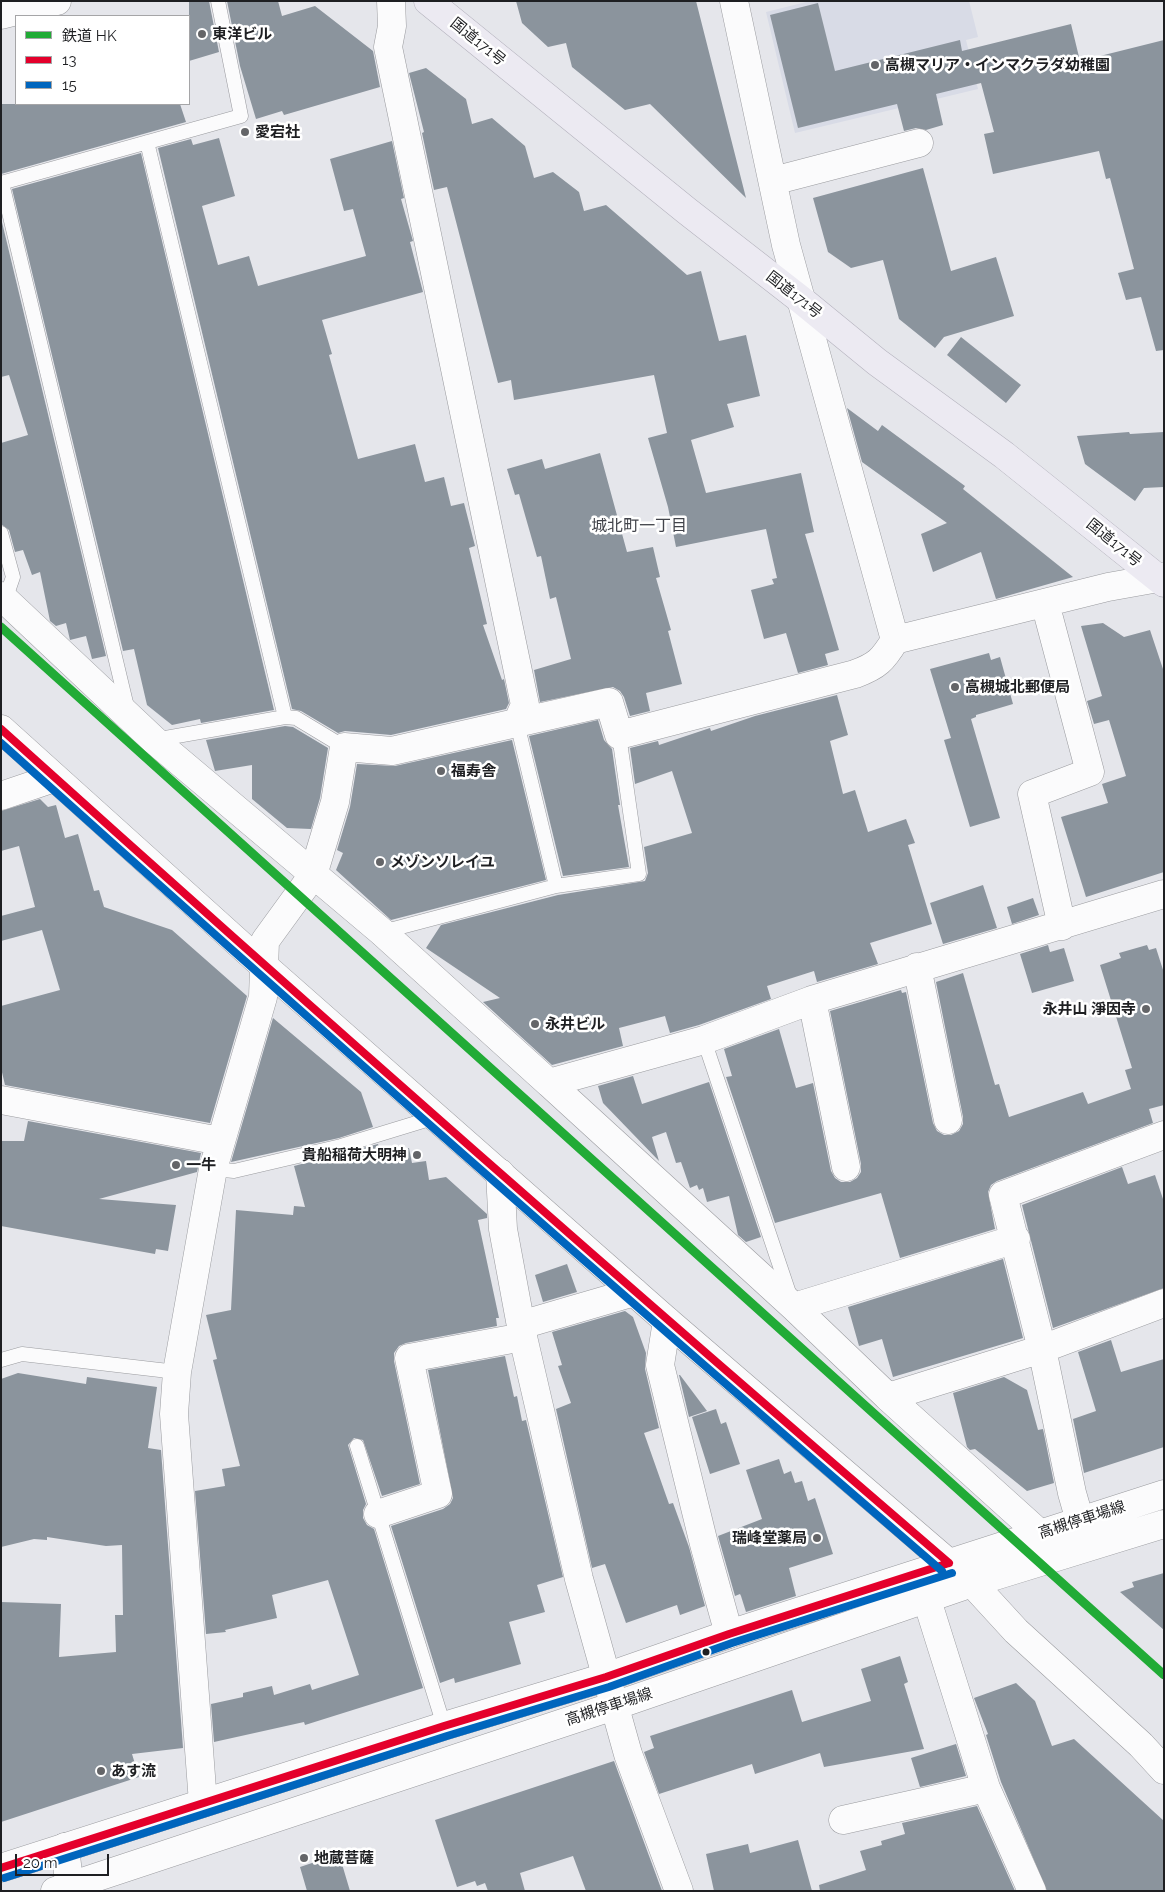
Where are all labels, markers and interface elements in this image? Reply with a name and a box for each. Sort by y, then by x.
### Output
street label: 国道171号 [447,14,509,70]
legend [15,15,190,105]
place label: 東洋ビル [212,25,272,43]
text: 鉄道 HK [62,27,117,45]
marker: 東洋ビル [196,28,208,40]
text: 13 [62,51,76,69]
place label: 高槻マリア・インマクラダ幼稚園 [885,56,1110,74]
marker: 高槻マリア・インマクラダ幼稚園 [869,59,881,71]
text: 15 [62,76,77,94]
place label: 愛宕社 [255,123,300,141]
marker: 愛宕社 [239,126,251,138]
street label: 国道171号 [763,268,825,322]
street label: 国道171号 [1083,515,1145,571]
district label: 城北町一丁目 [591,516,687,536]
place label: 高槻城北郵便局 [965,678,1070,696]
marker: 高槻城北郵便局 [949,681,961,693]
place label: 福寿舎 [451,762,496,780]
marker: 福寿舎 [435,765,447,777]
place label: メゾンソレイユ [390,853,495,871]
marker: メゾンソレイユ [374,856,386,868]
place label: 永井山 淨因寺 [1042,1000,1136,1018]
marker: 永井山 淨因寺 [1140,1003,1152,1015]
place label: 永井ビル [545,1015,605,1033]
marker: 永井ビル [529,1018,541,1030]
place label: 貴船稲荷大明神 [302,1146,407,1164]
marker: 貴船稲荷大明神 [411,1149,423,1161]
place label: 一牛 [186,1156,216,1174]
marker: 一牛 [170,1159,182,1171]
street label: 高槻停車場線 [1036,1498,1128,1542]
place label: 瑞峰堂薬局 [732,1529,807,1547]
marker: 瑞峰堂薬局 [811,1532,823,1544]
unlabelled marker [701,1647,711,1657]
street label: 高槻停車場線 [563,1685,655,1729]
place label: あす流 [111,1762,156,1780]
marker: あす流 [95,1765,107,1777]
scale bar [18,1844,111,1876]
place label: 地蔵菩薩 [314,1849,374,1867]
marker: 地蔵菩薩 [298,1852,310,1864]
text: 20 m [23,1854,58,1872]

